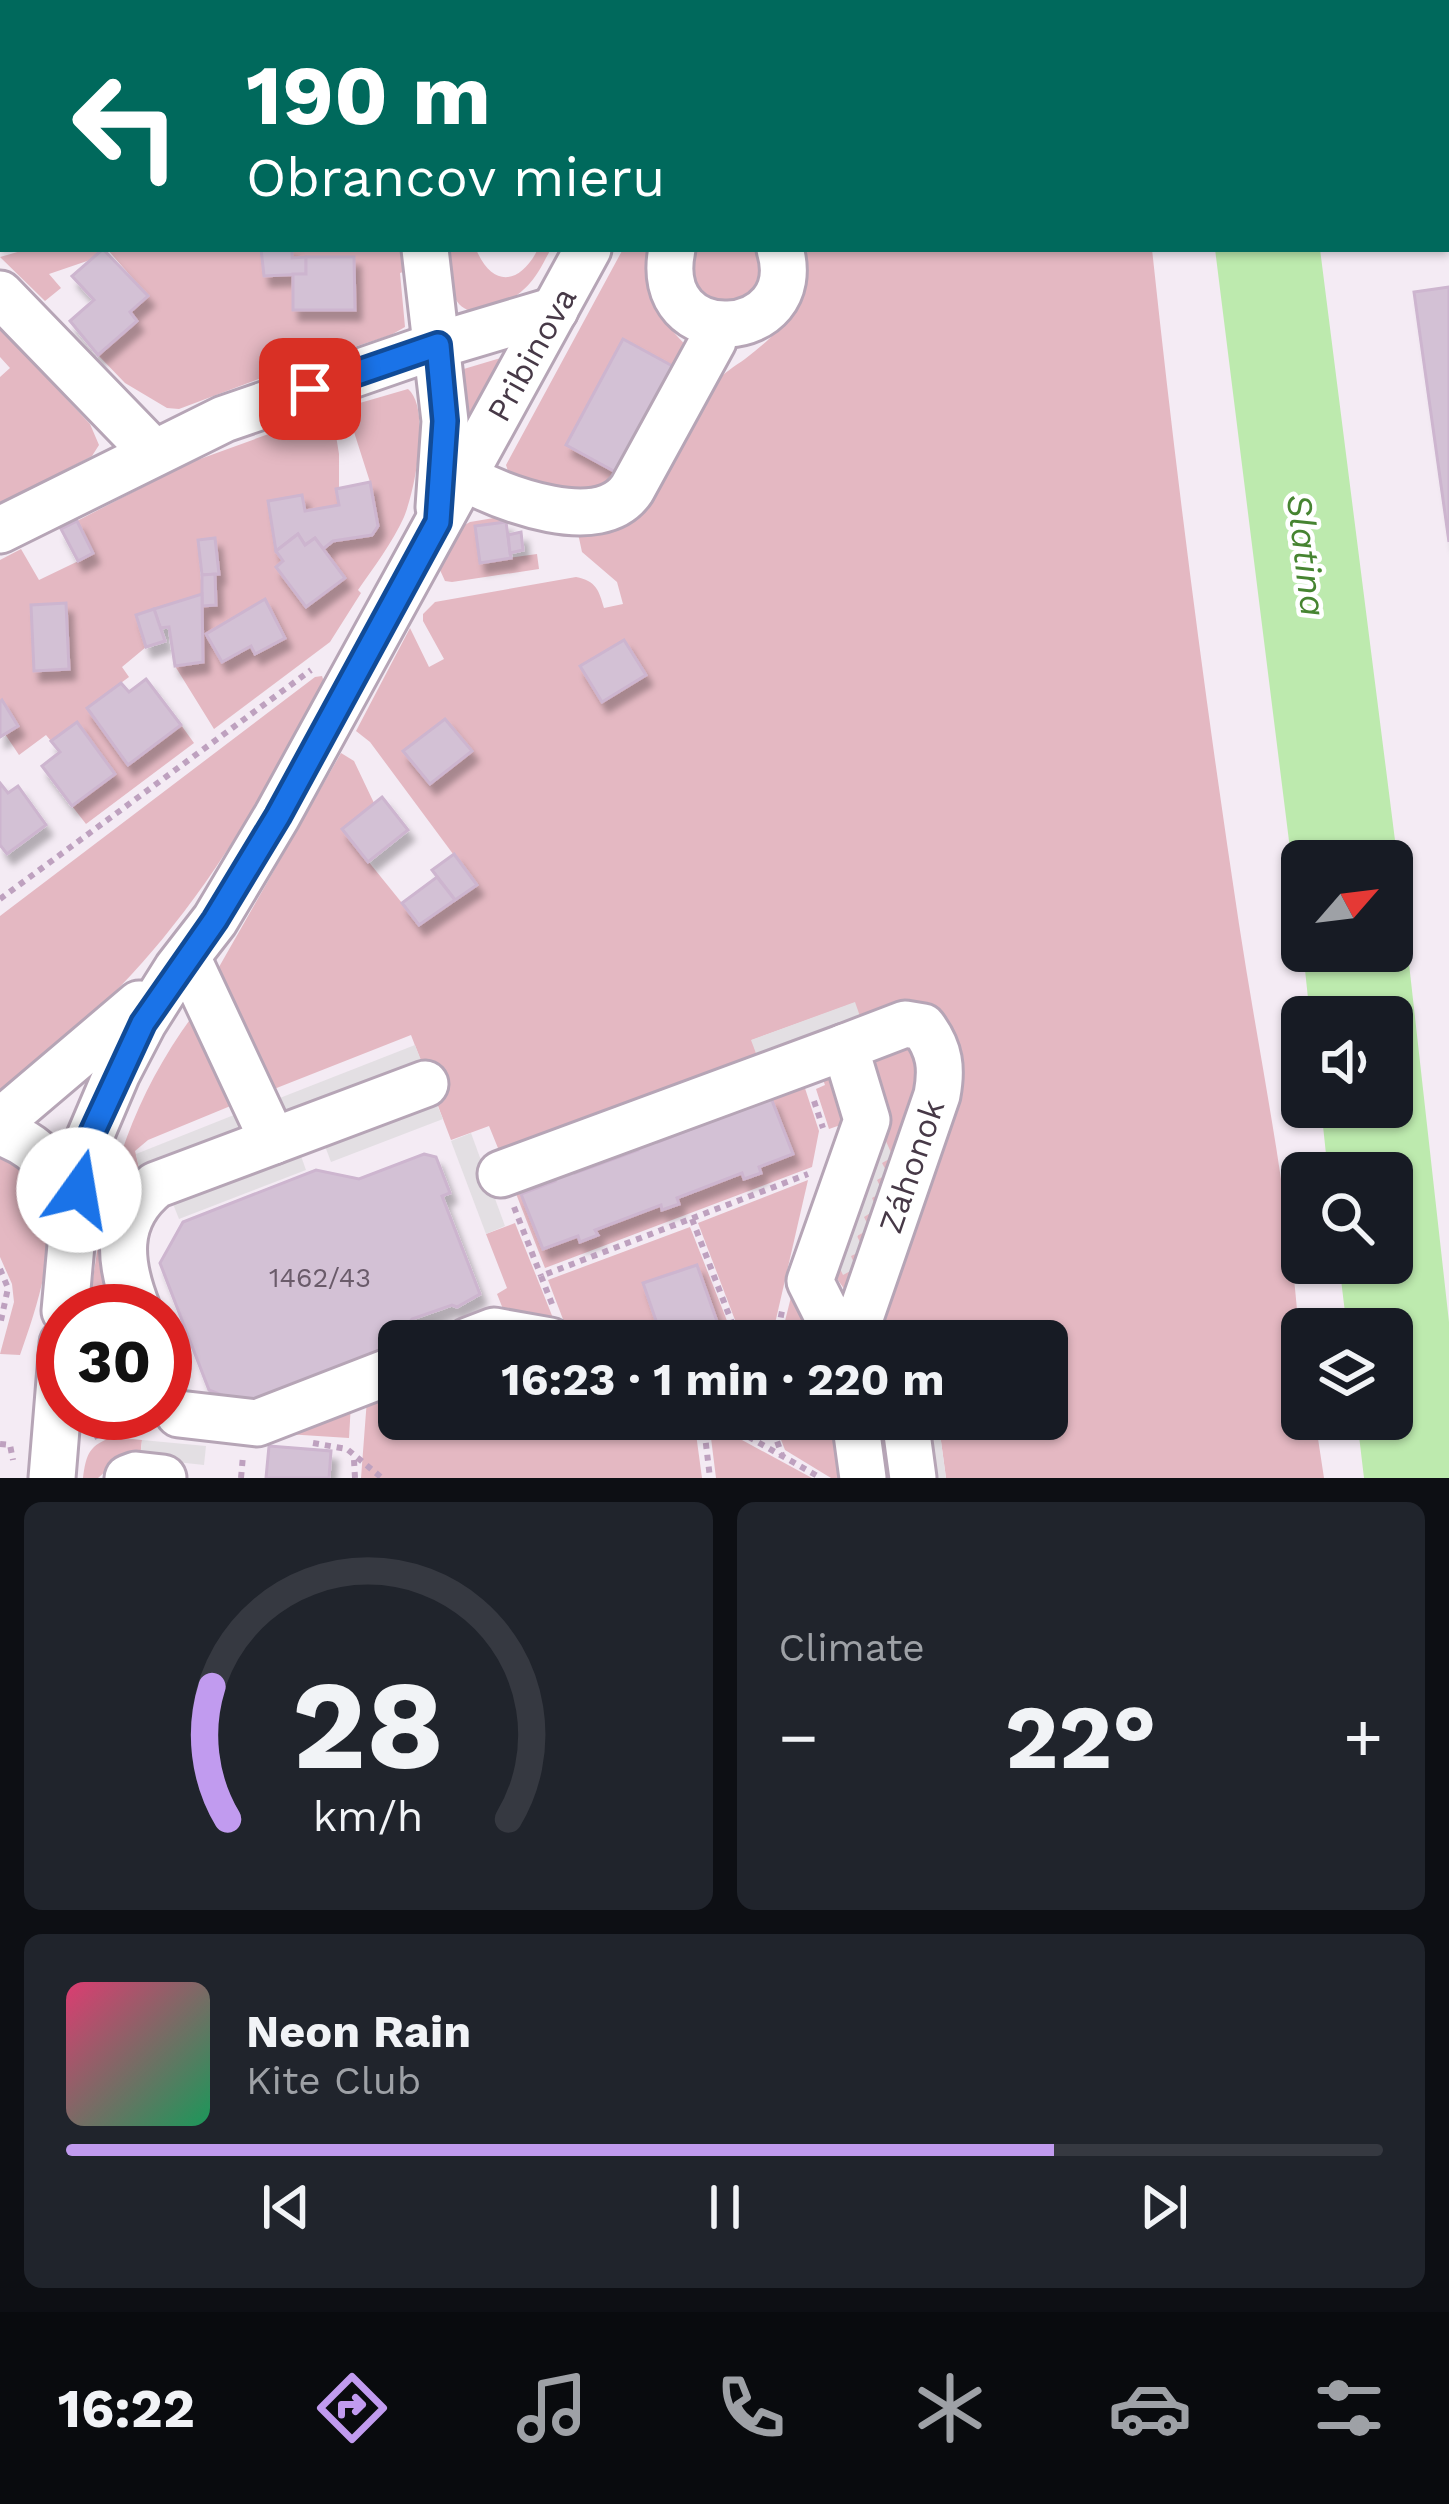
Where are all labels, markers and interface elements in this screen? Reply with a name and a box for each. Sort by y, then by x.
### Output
text: 190 m [246,46,491,144]
icon: left [48,48,204,204]
text: Obrancov mieru [246,146,665,209]
street label: Pribinova [479,280,584,428]
pin [259,338,361,440]
icon: arrive [277,356,343,422]
water label: Slatina [1278,491,1334,619]
north arrow [1281,840,1413,972]
map controls [1281,840,1413,1440]
button: sound [1281,996,1413,1128]
street label: Záhonok [870,1094,952,1238]
position arrow [16.0,1127,142.0,1253]
button: search [1281,1152,1413,1284]
house number: 1462/43 [269,1262,371,1294]
speed limit sign: 30 [36,1284,192,1440]
button: layers [1281,1308,1413,1440]
text: 16:23 · 1 min · 220 m [501,1353,945,1406]
text: Climate [779,1625,925,1670]
text: 28 [292,1652,445,1798]
text: 22° [1005,1684,1157,1790]
text: − [779,1699,818,1776]
text: + [1343,1699,1383,1776]
text: km/h [313,1791,423,1841]
text: Neon Rain [246,2005,471,2058]
text: Kite Club [246,2058,421,2103]
icon: previous [253,2174,319,2240]
icon: pause [692,2174,758,2240]
icon: next [1131,2174,1197,2240]
icon: directions [310,2366,394,2450]
icon: music [510,2366,594,2450]
icon: phone [709,2366,793,2450]
icon: climate [908,2366,992,2450]
icon: car [1108,2366,1192,2450]
icon: filters [1307,2366,1391,2450]
text: 16:22 [58,2377,195,2440]

